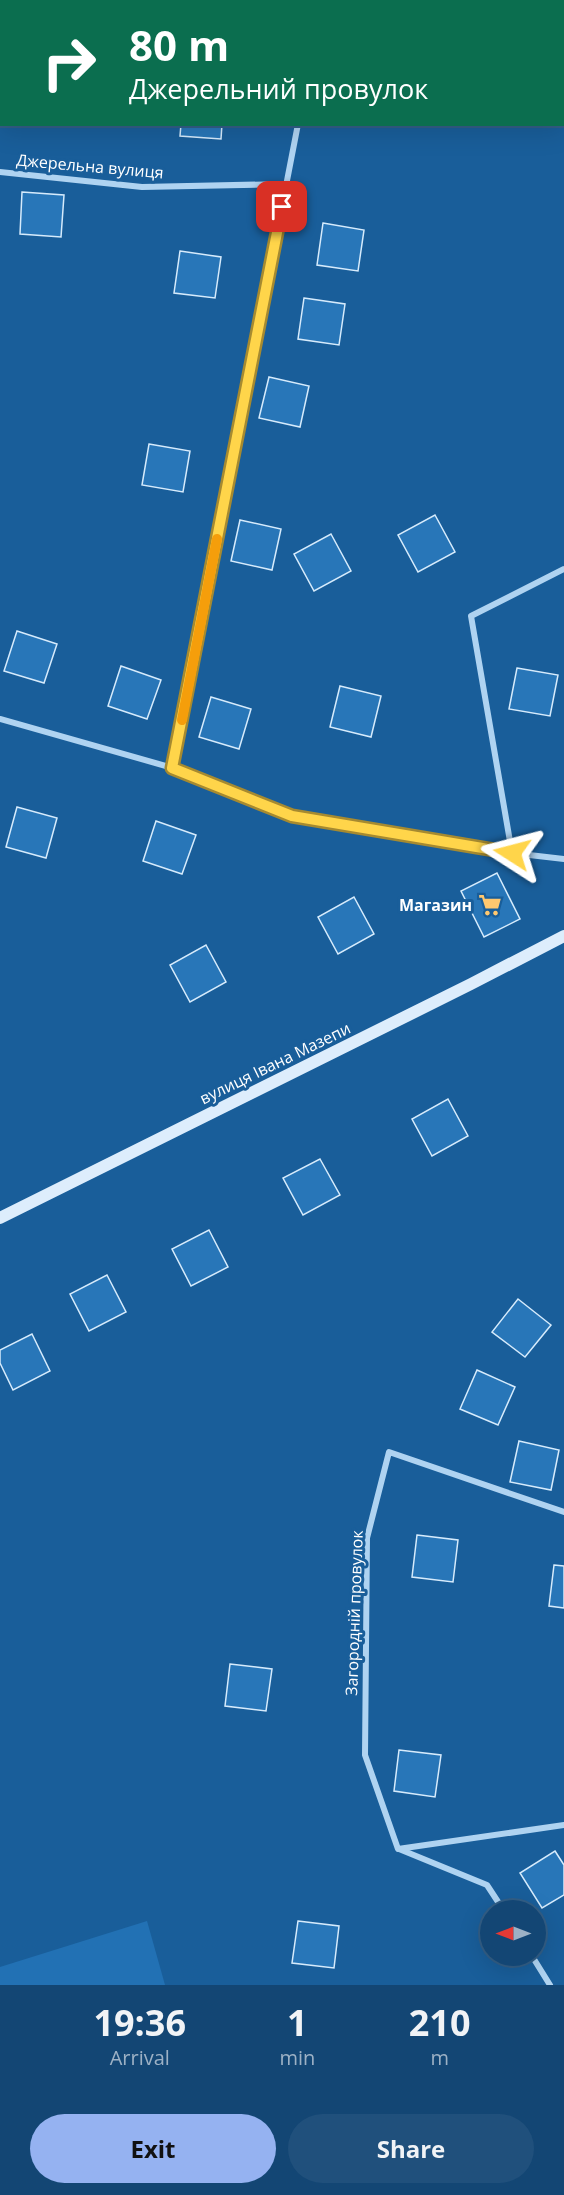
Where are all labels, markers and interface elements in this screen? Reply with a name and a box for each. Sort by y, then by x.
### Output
text: 80 m [129,16,229,73]
icon: right [30,24,108,102]
text: Джерельний провулок [129,70,428,107]
street label: Джерельна вулиця [16,149,164,183]
pin [256,181,307,232]
icon: arrive [265,190,298,223]
position arrow [480,821,544,885]
supermarket icon: Магазин [477,892,503,918]
place label: Магазин [399,894,472,916]
street label: вулиця Івана Мазепи [196,1017,354,1109]
street label: Загородній провулок [340,1529,368,1696]
north arrow [480,1900,546,1966]
map controls [480,1900,546,1966]
text: 19:36 [93,1998,186,2047]
text: 1 [287,1998,308,2047]
text: 210 [409,1998,471,2047]
text: Arrival [110,2044,170,2071]
text: min [279,2044,315,2071]
text: m [430,2044,449,2071]
button: Exit [30,2114,276,2183]
button: Share [288,2114,534,2183]

